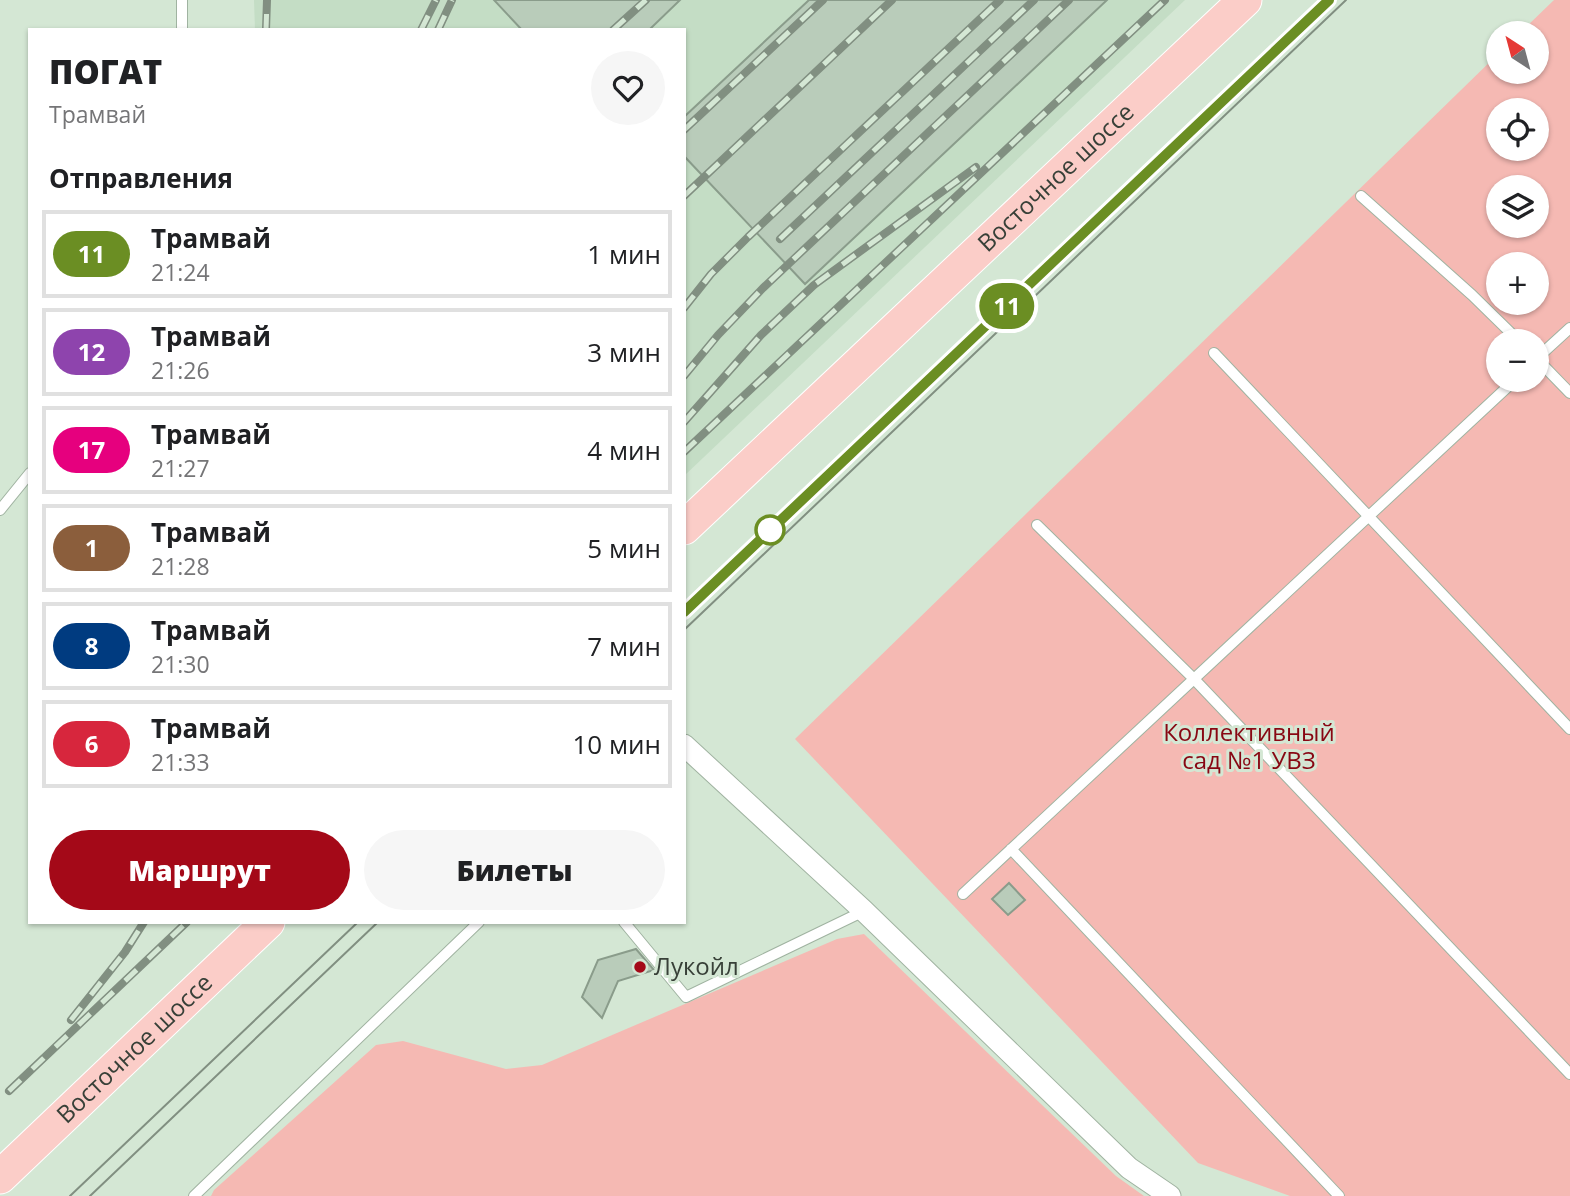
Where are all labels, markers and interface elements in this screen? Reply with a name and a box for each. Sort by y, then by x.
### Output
north arrow [1486,21,1549,84]
map controls [1486,21,1549,392]
text: ПОГАТ [49,49,162,94]
button: heart [591,51,665,125]
street label: Восточное шоссе [970,95,1140,258]
text: Трамвай [49,98,146,130]
button: locate [1486,98,1549,161]
text: Отправления [49,160,233,196]
button: layers [1486,175,1549,238]
text: Трамвай [151,220,271,256]
text: 1 мин [587,236,661,272]
text: 11 [78,237,105,270]
button: + [1486,252,1549,315]
text: 21:24 [151,256,210,288]
line badge: 11 [976,283,1038,329]
text: 11 [993,289,1021,322]
text: Трамвай [151,318,271,354]
button: − [1486,329,1549,392]
text: 3 мин [587,334,661,370]
text: 12 [78,335,105,368]
text: 21:26 [151,354,210,386]
text: Трамвай [151,416,271,452]
text: 4 мин [587,432,661,468]
text: 17 [78,433,105,466]
text: 21:27 [151,452,210,484]
text: Трамвай [151,514,271,550]
unlabelled marker [755,515,785,545]
text: 5 мин [587,530,661,566]
text: 1 [85,531,98,564]
text: 21:28 [151,550,210,582]
text: Трамвай [151,612,271,648]
text: 7 мин [587,628,661,664]
text: 8 [85,629,98,662]
text: 21:30 [151,648,210,680]
text: Трамвай [151,710,271,746]
park label: Коллективный сад №1 УВЗ [1163,715,1335,776]
text: 10 мин [572,726,661,762]
text: 6 [85,727,98,760]
text: 21:33 [151,746,210,778]
button: Маршрут [49,830,350,910]
button: Билеты [364,830,665,910]
place label: Лукойл [654,949,739,982]
marker: Лукойл [632,959,648,975]
street label: Восточное шоссе [49,966,219,1130]

